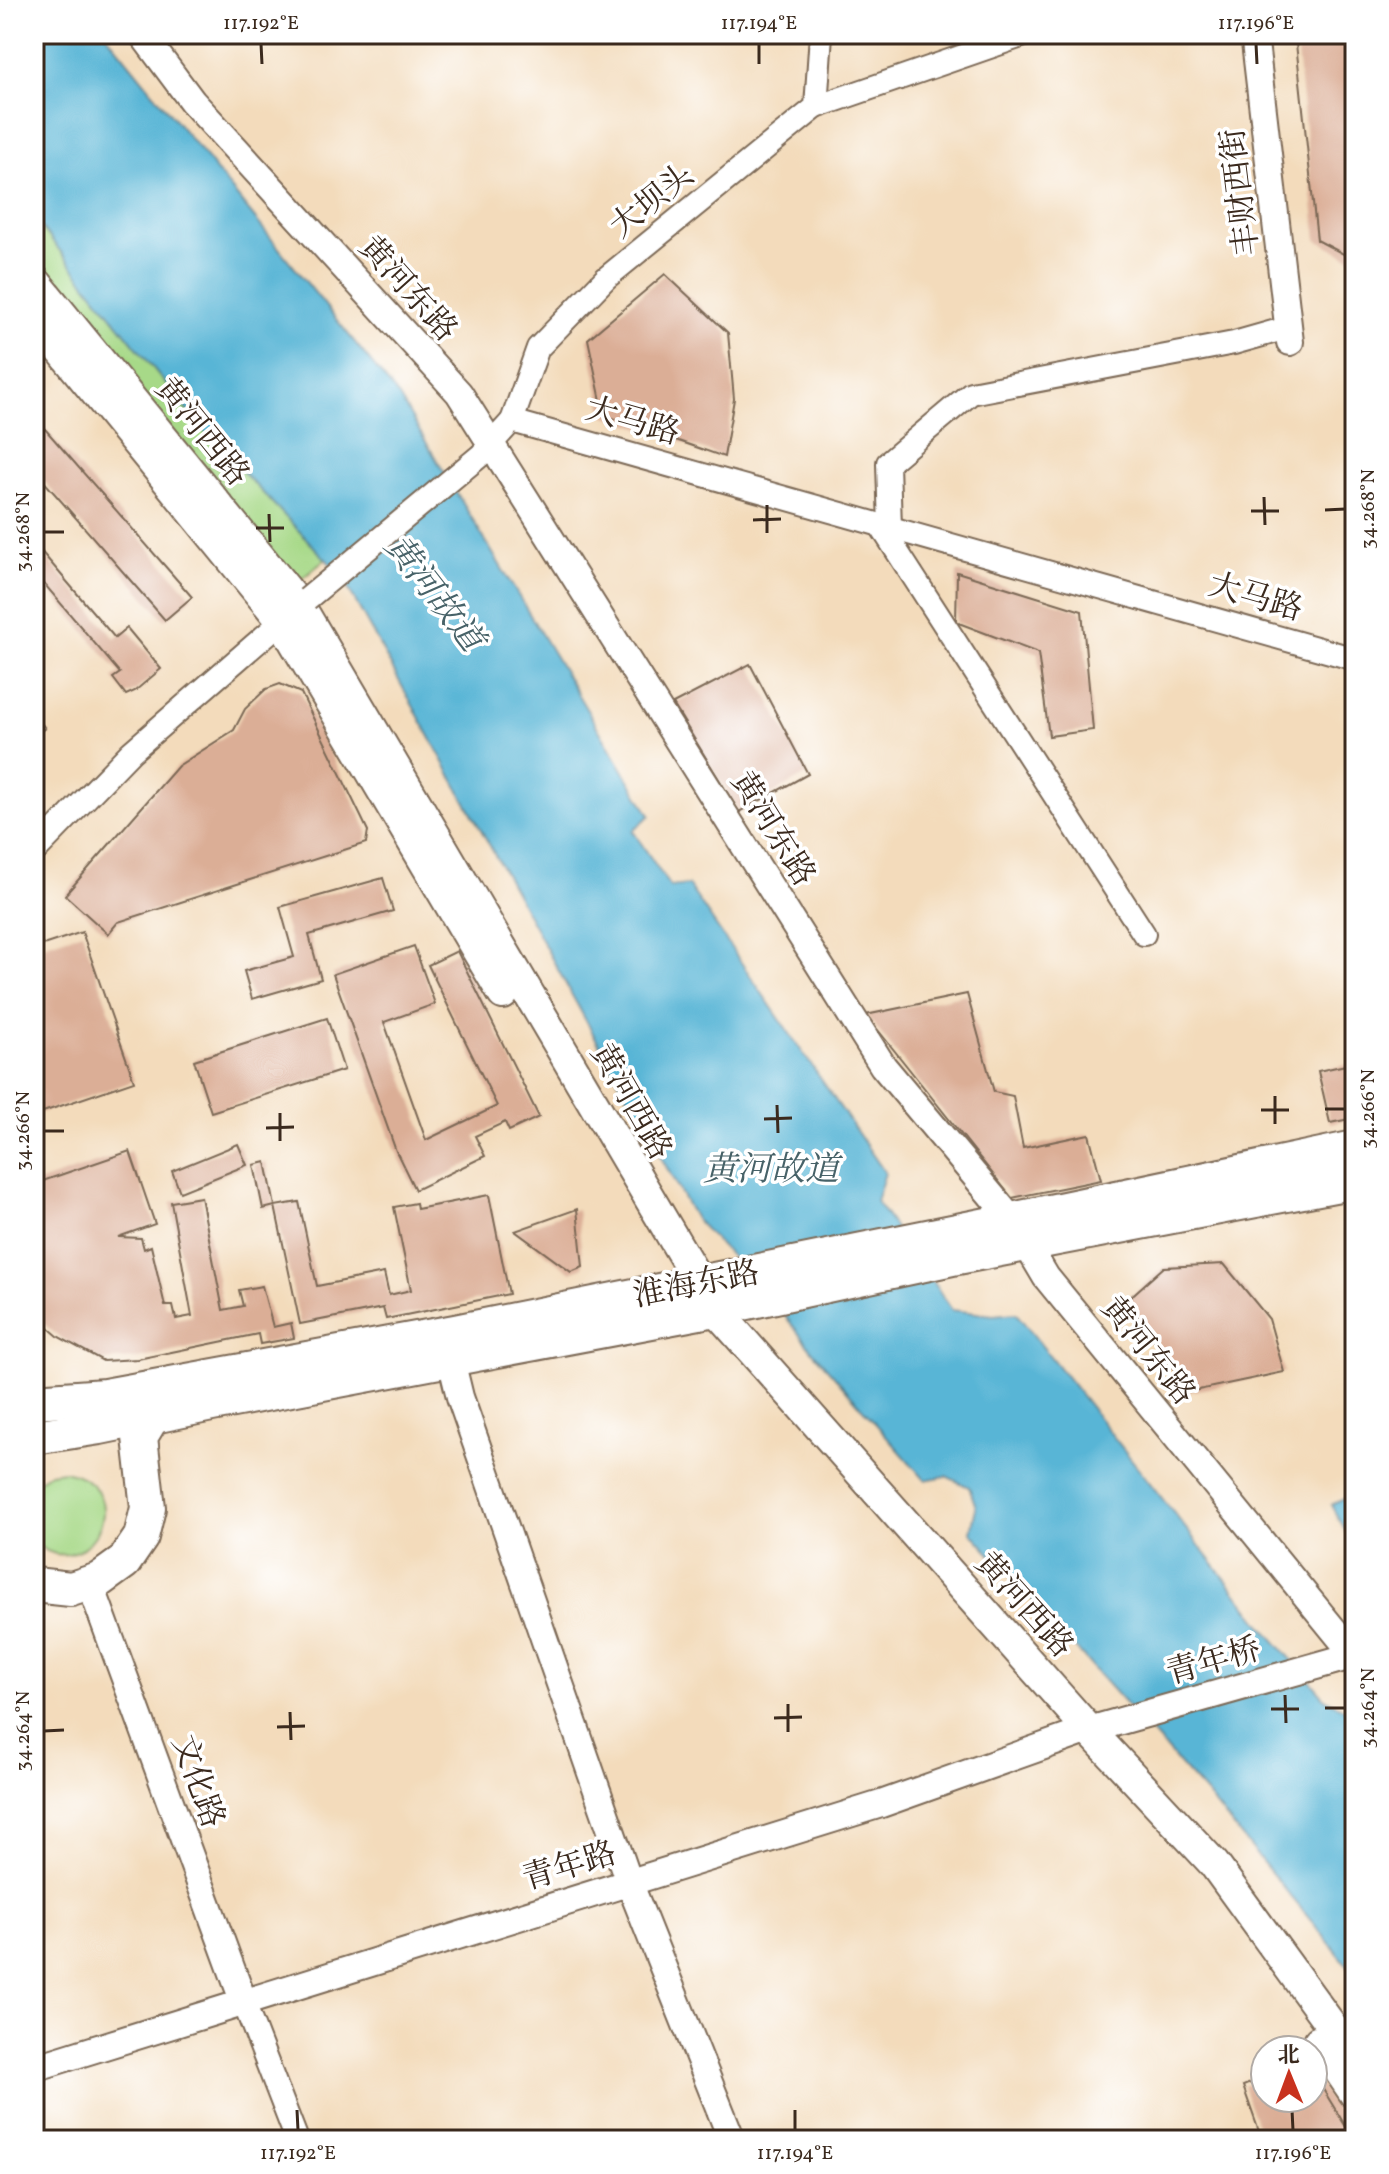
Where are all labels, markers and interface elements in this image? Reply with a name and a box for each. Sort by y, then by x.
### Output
text: 117.192°E [223,10,299,38]
text: 117.194°E [721,10,797,38]
text: 117.196°E [1218,10,1294,38]
street label: 丰财西街 [1212,125,1272,258]
street label: 大坝头 [602,155,704,250]
street label: 黄河东路 [348,228,466,352]
street label: 黄河西路 [143,369,258,496]
street label: 大马路 [580,389,684,457]
text: 34.268°N [1355,469,1383,549]
text: 34.268°N [10,492,38,572]
water label: 黄河故道 [372,526,496,666]
street label: 大马路 [1203,565,1307,633]
street label: 黄河东路 [719,764,824,896]
street label: 黄河西路 [578,1036,680,1169]
text: 34.266°N [1355,1069,1383,1149]
text: 34.266°N [10,1091,38,1171]
water label: 黄河故道 [703,1148,844,1195]
street label: 淮海东路 [630,1252,764,1320]
street label: 黄河东路 [1089,1288,1204,1415]
street label: 黄河西路 [964,1544,1082,1668]
street label: 青年桥 [1162,1629,1266,1697]
text: 34.264°N [1355,1667,1383,1748]
text: 34.264°N [10,1690,38,1771]
street label: 文化路 [159,1729,233,1835]
street label: 青年路 [518,1833,622,1903]
north arrow [1249,2034,1329,2114]
text: 北 [1277,2041,1300,2072]
text: 117.192°E [260,2140,336,2168]
text: 117.194°E [757,2140,833,2168]
text: 117.196°E [1255,2140,1331,2168]

